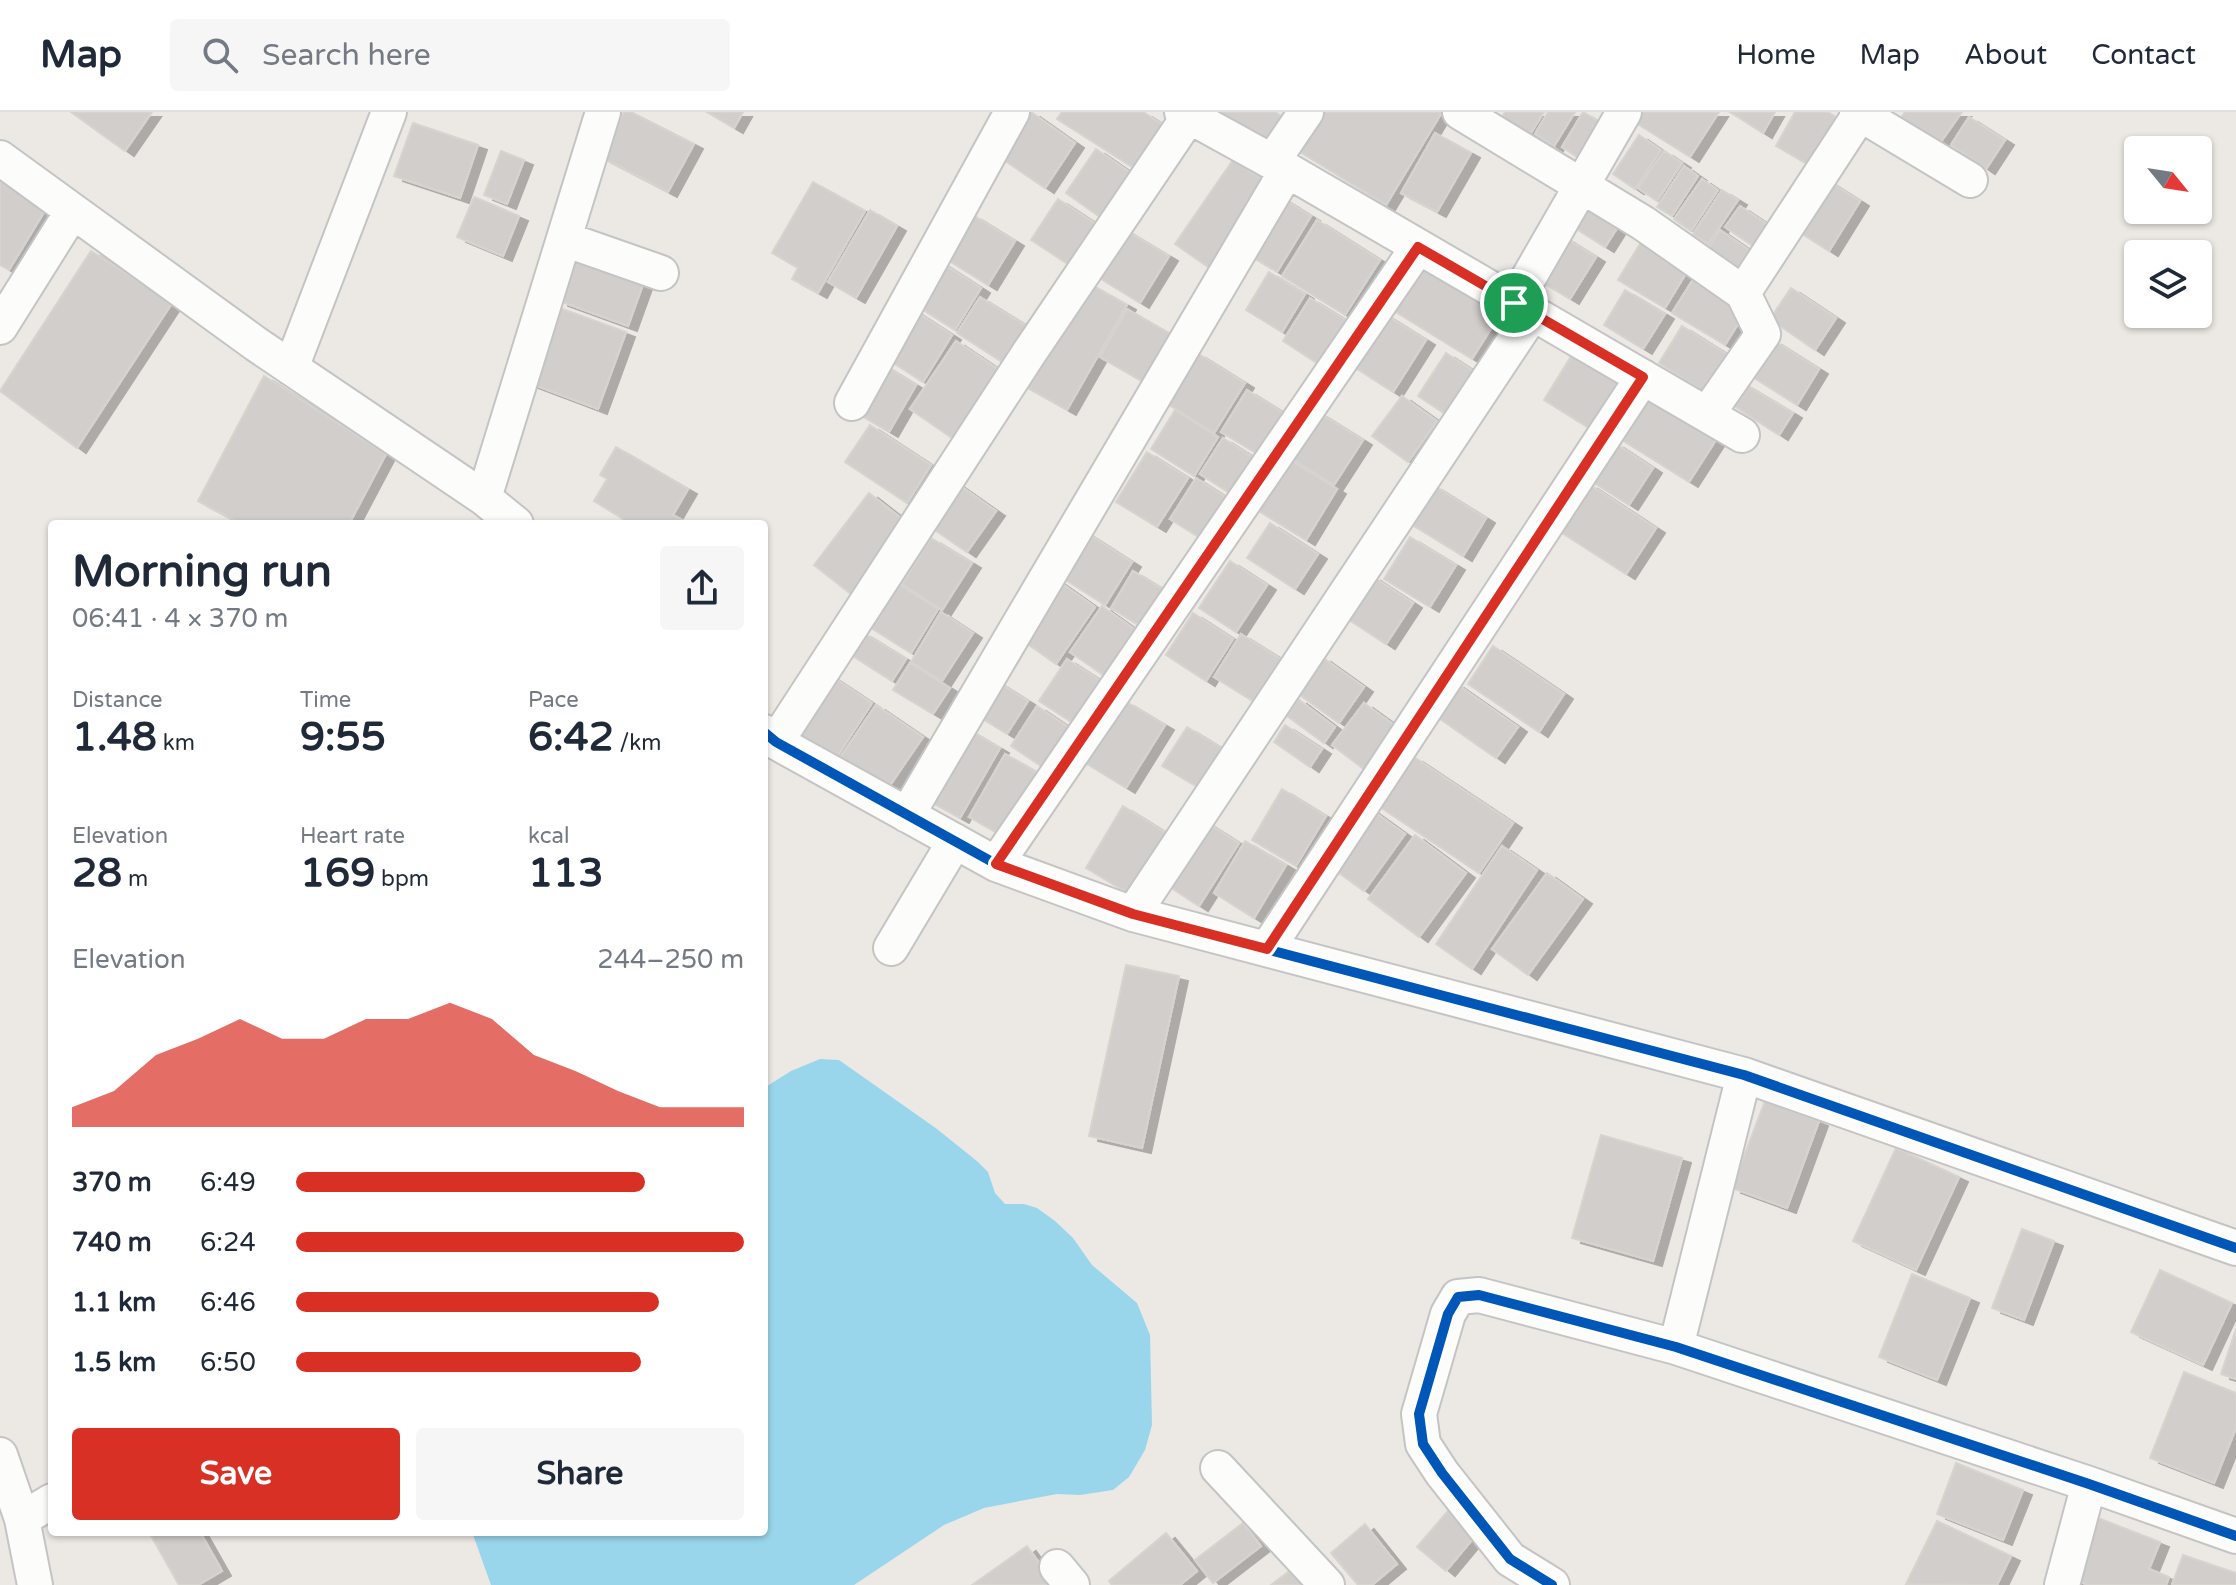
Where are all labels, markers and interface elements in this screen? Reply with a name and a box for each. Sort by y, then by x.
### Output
search box [170,19,730,91]
text: Map [40,32,122,78]
icon: search [198,33,242,77]
text: Search here [262,37,431,74]
text: Home [1736,38,1816,72]
text: Map [1860,38,1920,72]
text: About [1964,38,2047,72]
text: Contact [2091,38,2196,72]
north arrow [2124,136,2212,224]
map controls [2124,136,2212,328]
button: layers [2124,240,2212,328]
pin [1480,269,1548,337]
icon: arrive [1492,281,1536,325]
text: Morning run [72,546,332,599]
button: share [660,546,744,630]
text: 06:41 · 4 × 370 m [72,603,288,634]
text: Distance [72,687,163,713]
text: Time [300,687,351,713]
text: Pace [528,687,579,713]
text: 1.48 [72,713,157,761]
text: 9:55 [300,713,386,761]
text: 6:42 [528,713,614,761]
text: km [157,730,195,756]
text: /km [614,730,661,756]
text: Elevation [72,823,168,849]
text: Heart rate [300,823,405,849]
text: kcal [528,823,569,849]
text: 28 [72,849,122,897]
text: 169 [300,849,375,897]
text: 113 [528,849,603,897]
text: m [122,866,148,892]
text: bpm [375,866,429,892]
text: Elevation [72,944,186,975]
text: 244–250 m [597,944,744,975]
text: 370 m [72,1167,152,1198]
text: 6:49 [200,1167,256,1198]
text: 740 m [72,1227,152,1258]
text: 6:24 [200,1227,256,1258]
text: 1.1 km [72,1287,156,1318]
text: 6:46 [200,1287,256,1318]
text: 1.5 km [72,1347,156,1378]
text: 6:50 [200,1347,256,1378]
button: Save [72,1428,400,1520]
button: Share [416,1428,744,1520]

